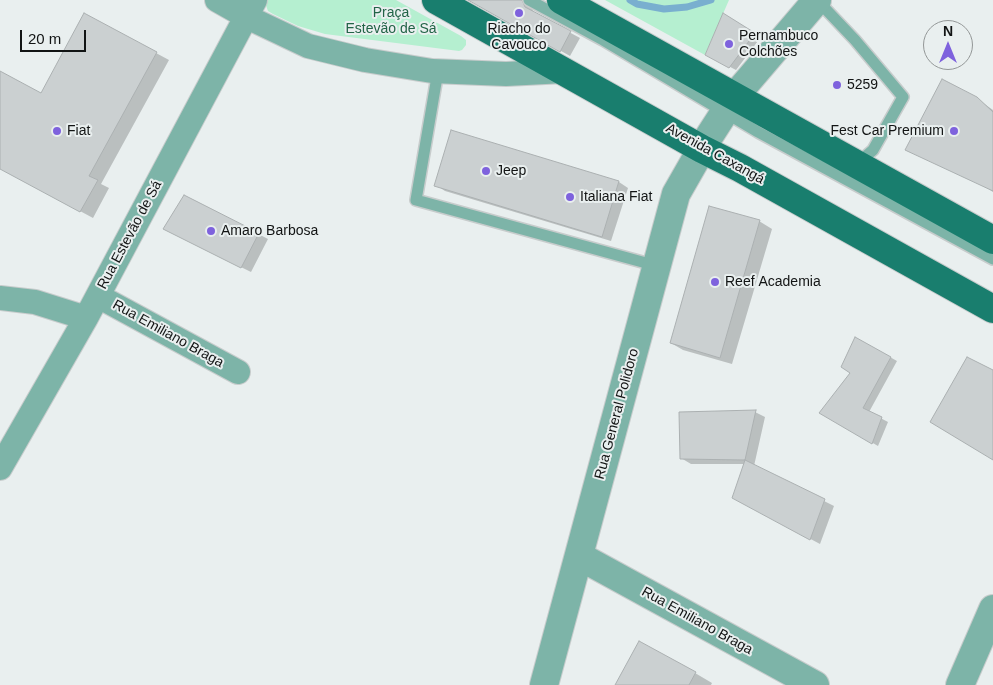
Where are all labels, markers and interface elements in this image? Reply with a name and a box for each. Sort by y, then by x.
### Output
park label: Praça Estevão de Sá [345,5,437,38]
marker: Riacho do Cavouco [513,7,525,19]
scale bar [22,20,89,52]
north arrow [923,20,973,70]
place label: Riacho do Cavouco [487,21,551,54]
text: N [943,23,953,39]
place label: Pernambuco Colchões [739,28,818,60]
text: 20 m [28,30,61,47]
marker: Pernambuco Colchões [723,38,735,50]
place label: 5259 [847,77,878,93]
marker: 5259 [831,79,843,91]
street label: Avenida Caxangá [663,120,767,188]
place label: Fiat [67,123,90,139]
place label: Fest Car Premium [830,123,944,139]
marker: Fiat [51,125,63,137]
marker: Fest Car Premium [948,125,960,137]
place label: Jeep [496,163,526,179]
marker: Jeep [480,165,492,177]
street label: Rua Estevão de Sá [94,178,166,292]
place label: Italiana Fiat [580,189,652,205]
marker: Italiana Fiat [564,191,576,203]
place label: Amaro Barbosa [221,223,318,239]
marker: Amaro Barbosa [205,225,217,237]
place label: Reef Academia [725,274,821,290]
marker: Reef Academia [709,276,721,288]
street label: Rua Emiliano Braga [109,296,227,372]
street label: Rua General Polidoro [591,347,643,481]
street label: Rua Emiliano Braga [638,583,756,659]

